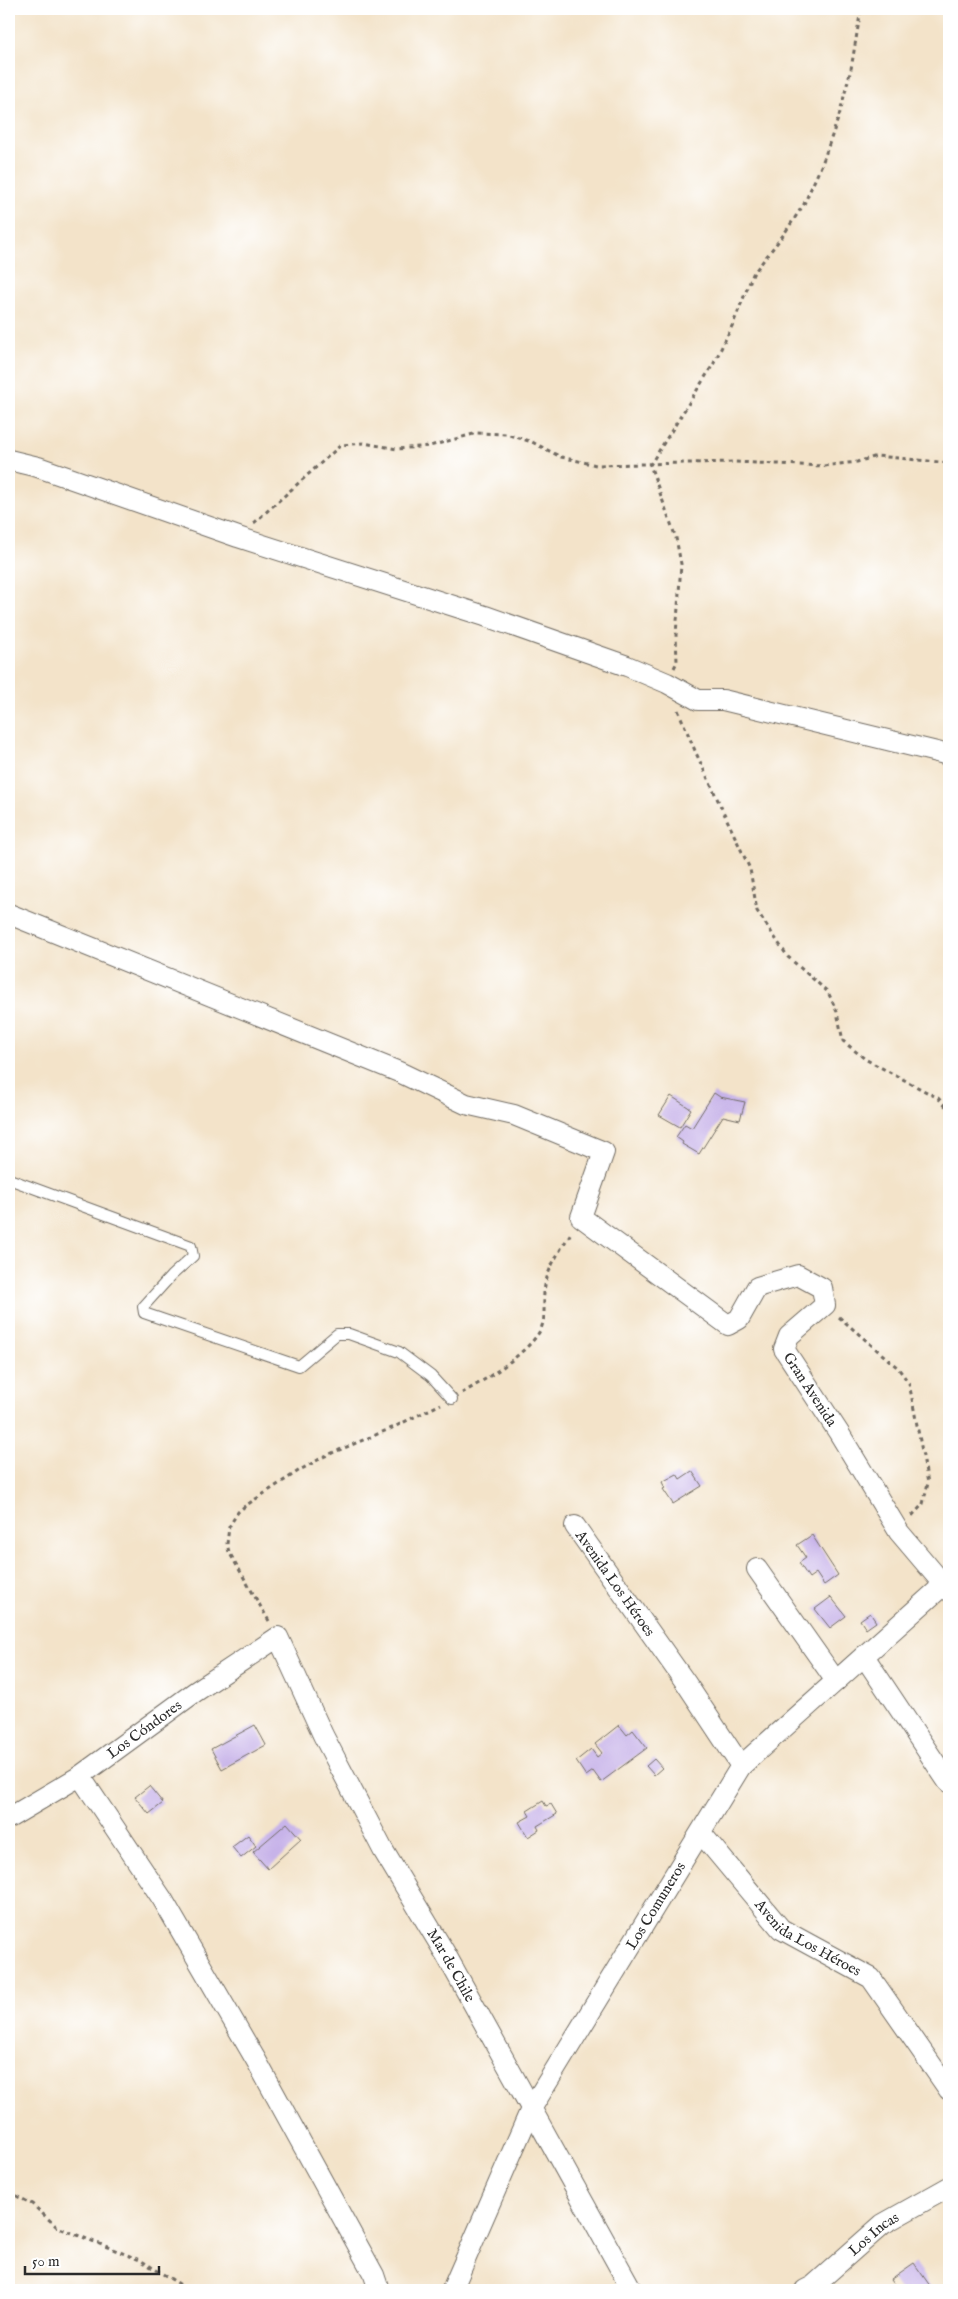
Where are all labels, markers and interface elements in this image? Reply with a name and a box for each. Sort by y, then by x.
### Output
street label: Gran Avenida [779,1348,842,1430]
street label: Avenida Los Héroes [571,1525,660,1640]
street label: Los Cóndores [103,1695,185,1763]
street label: Los Comuneros [621,1858,690,1953]
street label: Avenida Los Héroes [750,1895,865,1980]
street label: Mar de Chile [423,1925,480,2005]
street label: Los Incas [844,2208,902,2260]
scale bar [25,2244,159,2276]
text: 50 m [32,2252,60,2271]

